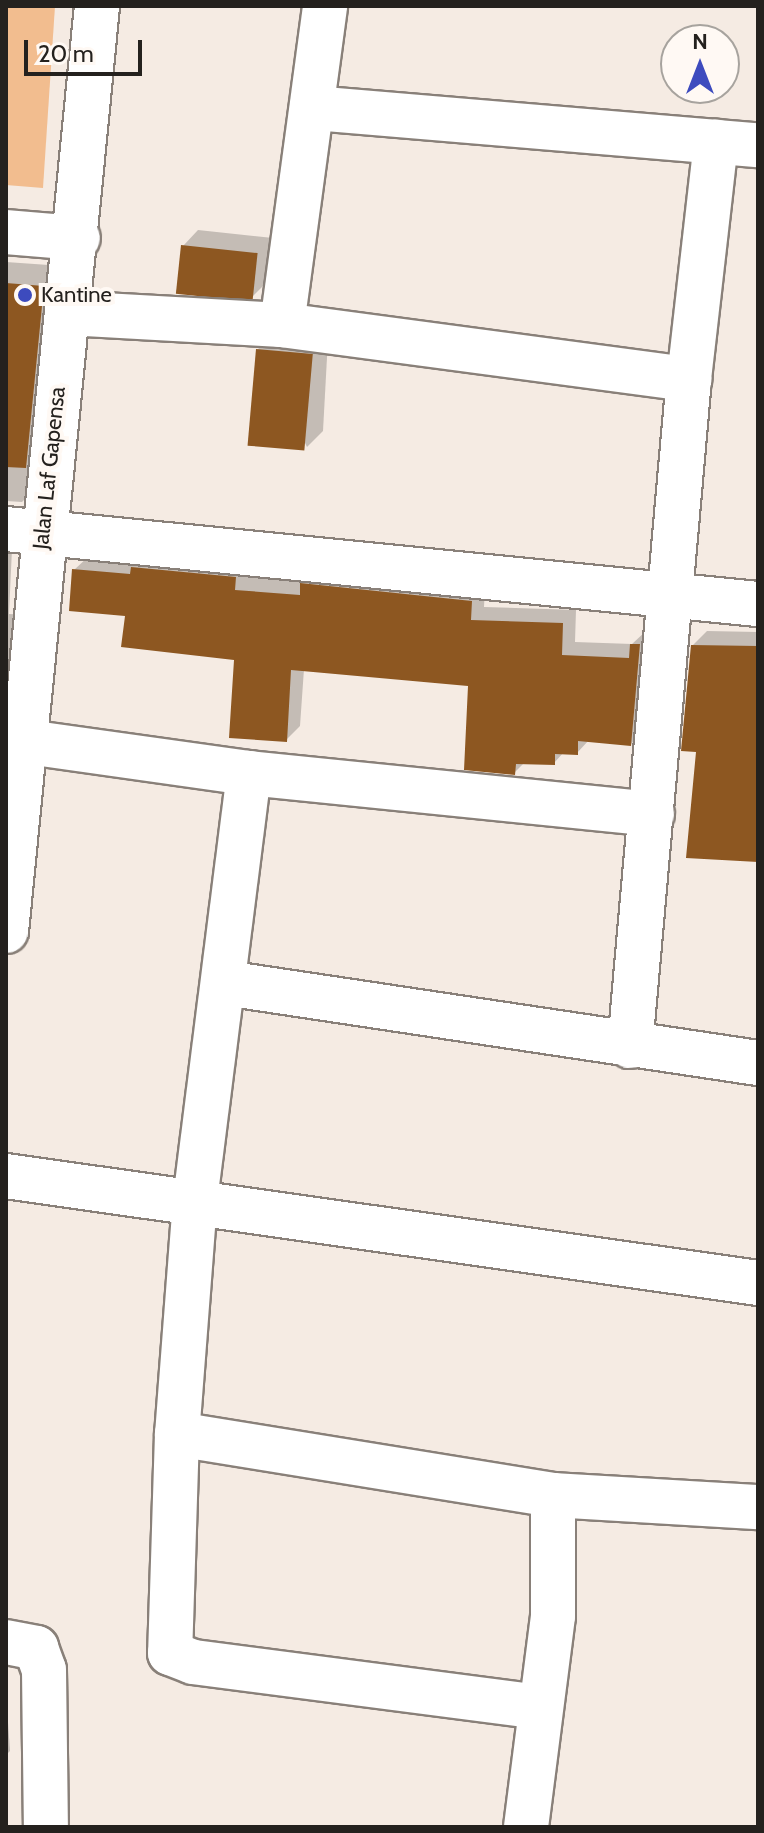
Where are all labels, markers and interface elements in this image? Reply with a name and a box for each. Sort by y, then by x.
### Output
scale bar [28,24,146,74]
north arrow [660,24,740,104]
text: N [692,28,708,55]
text: 20 m [38,39,94,68]
place label: Kantine [41,282,112,308]
marker: Kantine [16,286,34,304]
street label: Jalan Laf Gapensa [27,385,71,551]

